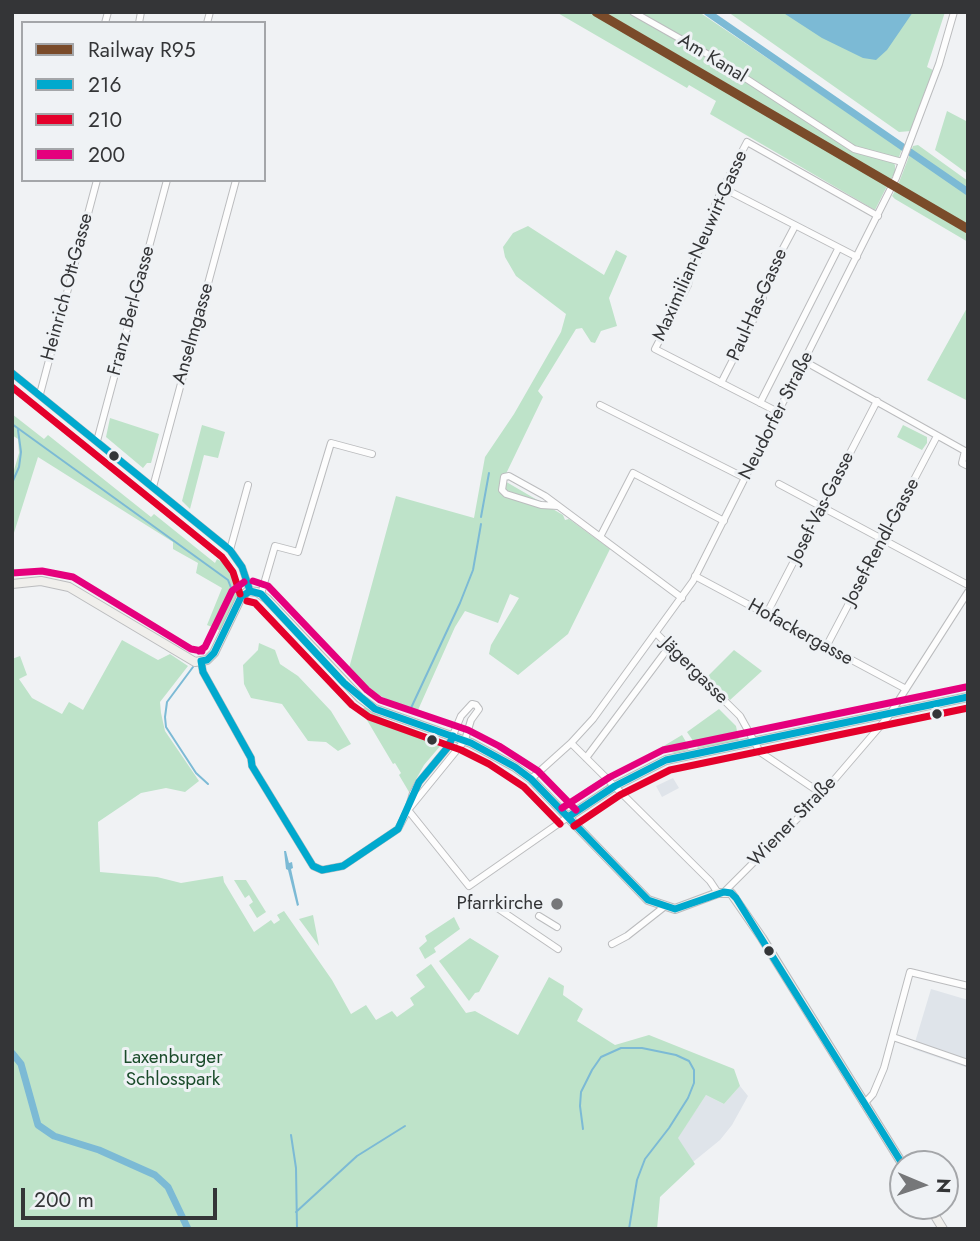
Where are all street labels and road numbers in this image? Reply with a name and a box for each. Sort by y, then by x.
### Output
street label: Am Kanal [673,30,751,88]
street label: Maximilian-Neuwirt-Gasse [649,147,753,345]
street label: Heinrich Ott-Gasse [37,211,99,363]
street label: Franz Berl-Gasse [104,244,160,378]
street label: Paul-Has-Gasse [723,245,793,365]
street label: Anselmgasse [169,281,219,387]
street label: Neudorfer Straße [735,348,819,484]
street label: Josef-Vas-Gasse [784,448,860,568]
street label: Josef-Rendl-Gasse [839,475,925,609]
street label: Hofackergasse [743,595,857,671]
street label: Jägergasse [656,633,732,709]
street label: Wiener Straße [744,772,842,872]

